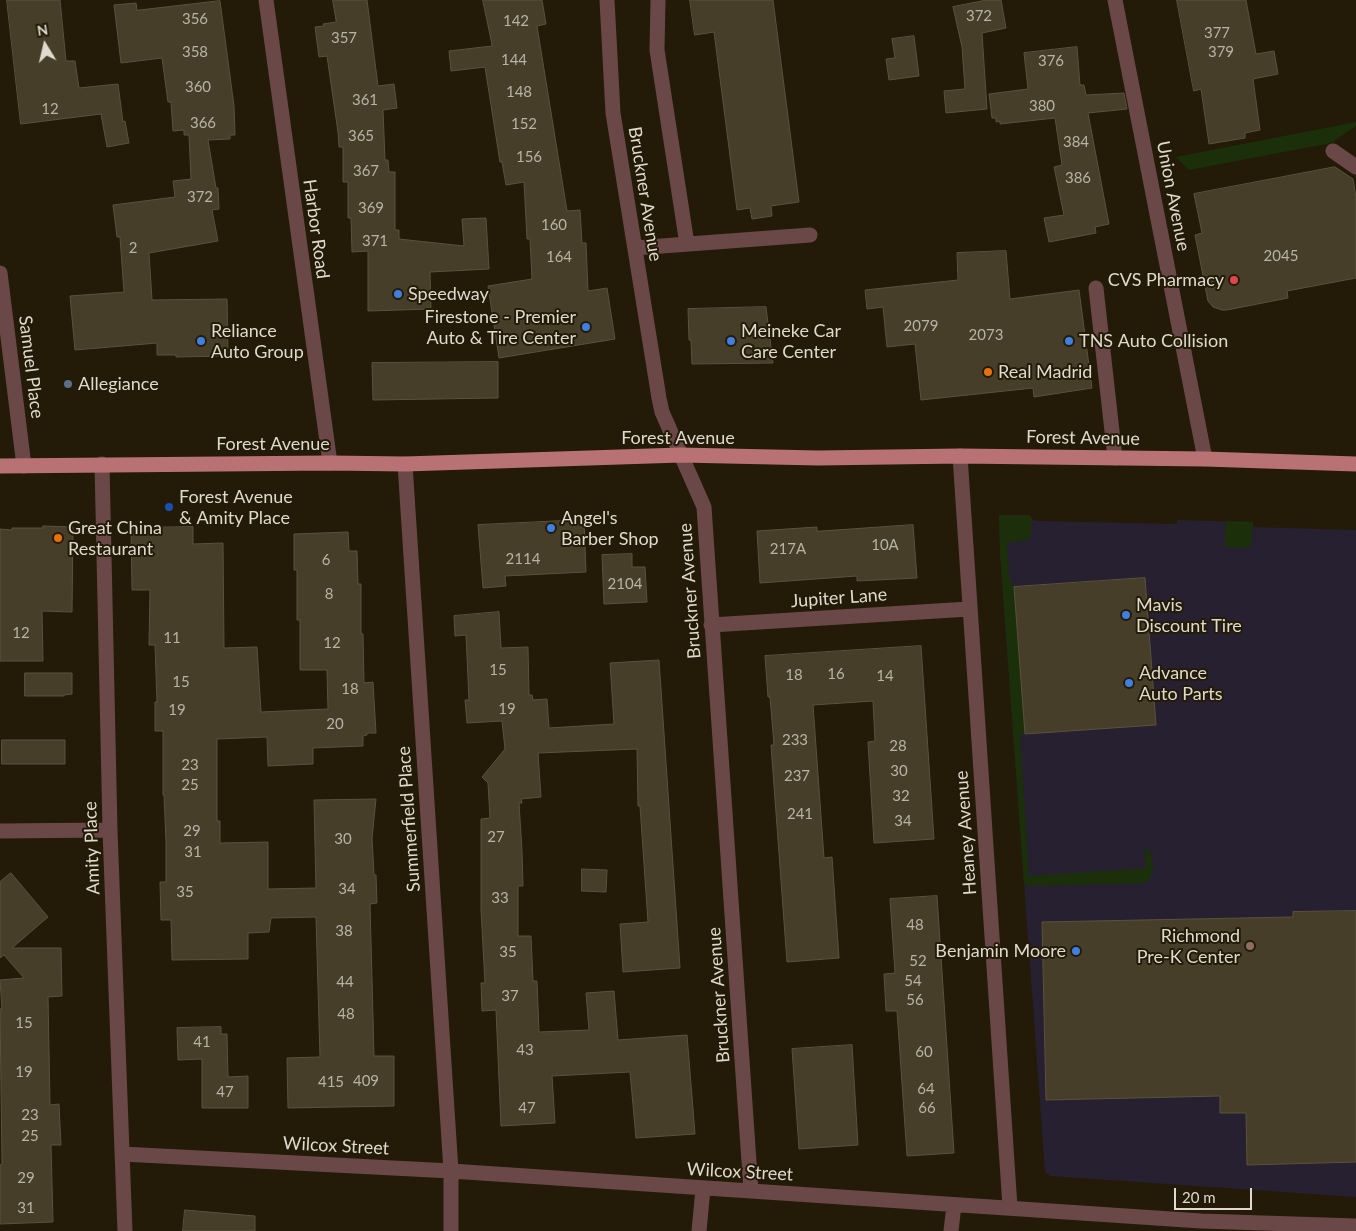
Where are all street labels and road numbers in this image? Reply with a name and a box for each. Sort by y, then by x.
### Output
street label: Bruckner Avenue [624,125,666,263]
street label: Union Avenue [1152,139,1194,253]
street label: Harbor Road [298,178,334,280]
street label: Samuel Place [14,314,48,420]
street label: Forest Avenue [1026,426,1140,450]
street label: Forest Avenue [621,427,735,449]
street label: Forest Avenue [216,433,330,455]
street label: Bruckner Avenue [674,522,706,660]
street label: Jupiter Lane [790,584,888,612]
street label: Summerfield Place [393,745,425,893]
street label: Heaney Avenue [951,770,981,896]
street label: Amity Place [80,801,104,895]
street label: Bruckner Avenue [703,926,735,1064]
street label: Wilcox Street [282,1132,390,1160]
street label: Wilcox Street [686,1158,794,1186]

